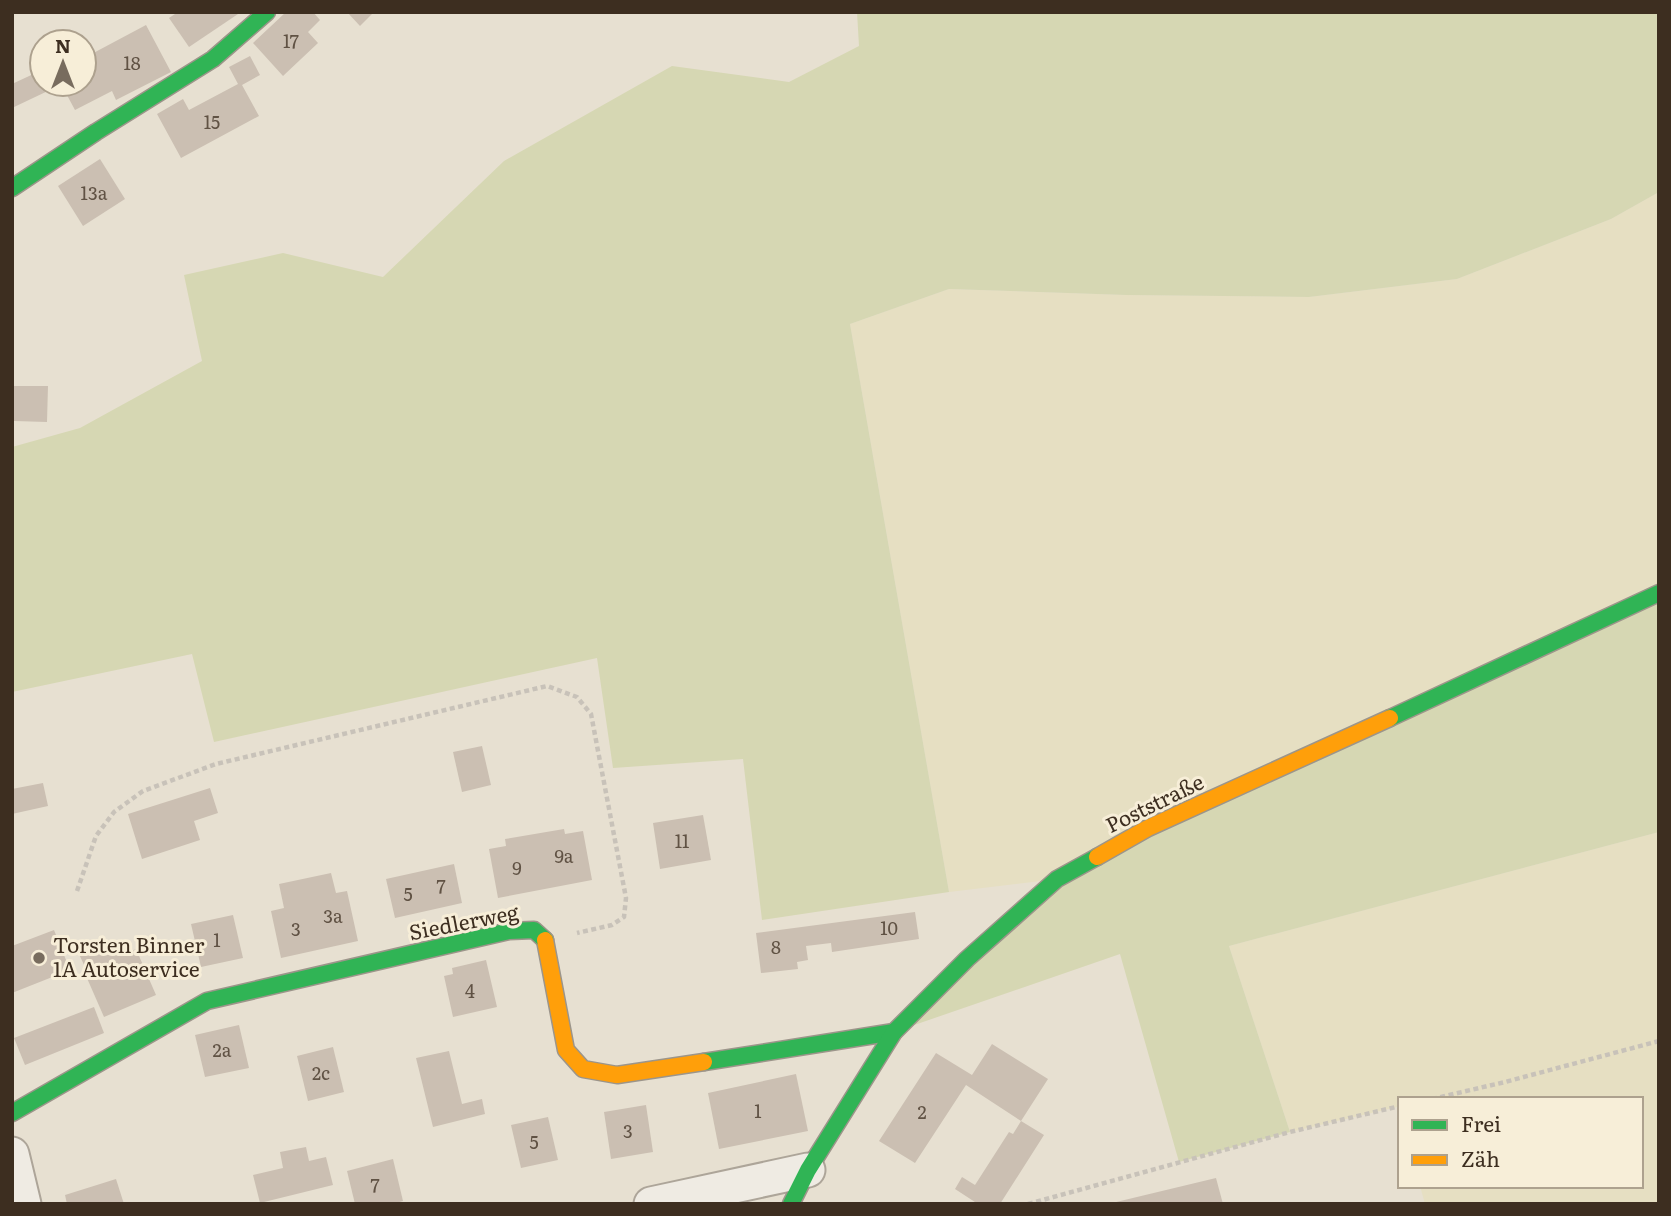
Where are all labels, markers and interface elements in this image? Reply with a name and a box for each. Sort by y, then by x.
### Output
house number: 17 [283,27,299,54]
north arrow [28,28,98,98]
text: N [55,31,71,59]
house number: 18 [123,49,141,76]
house number: 15 [204,108,220,135]
house number: 13a [81,179,108,206]
street label: Poststraße [1100,765,1208,839]
house number: 11 [675,827,689,854]
house number: 9a [554,842,574,869]
house number: 9 [512,854,522,881]
house number: 7 [436,872,446,899]
house number: 5 [403,880,413,907]
street label: Siedlerweg [406,895,521,946]
house number: 3a [323,902,343,929]
house number: 10 [880,914,898,941]
house number: 3 [291,915,301,942]
house number: 1 [213,926,221,953]
place label: Torsten Binner 1A Autoservice [53,928,205,983]
house number: 8 [771,933,781,960]
marker: Torsten Binner 1A Autoservice [31,950,47,966]
house number: 4 [465,977,475,1004]
house number: 2a [213,1036,232,1063]
house number: 2c [312,1059,330,1086]
house number: 1 [754,1097,762,1124]
legend [1398,1097,1643,1188]
house number: 2 [917,1098,927,1125]
text: Frei [1461,1107,1501,1138]
house number: 3 [623,1117,633,1144]
house number: 5 [529,1128,539,1155]
text: Zäh [1461,1142,1500,1173]
house number: 7 [370,1171,380,1198]

